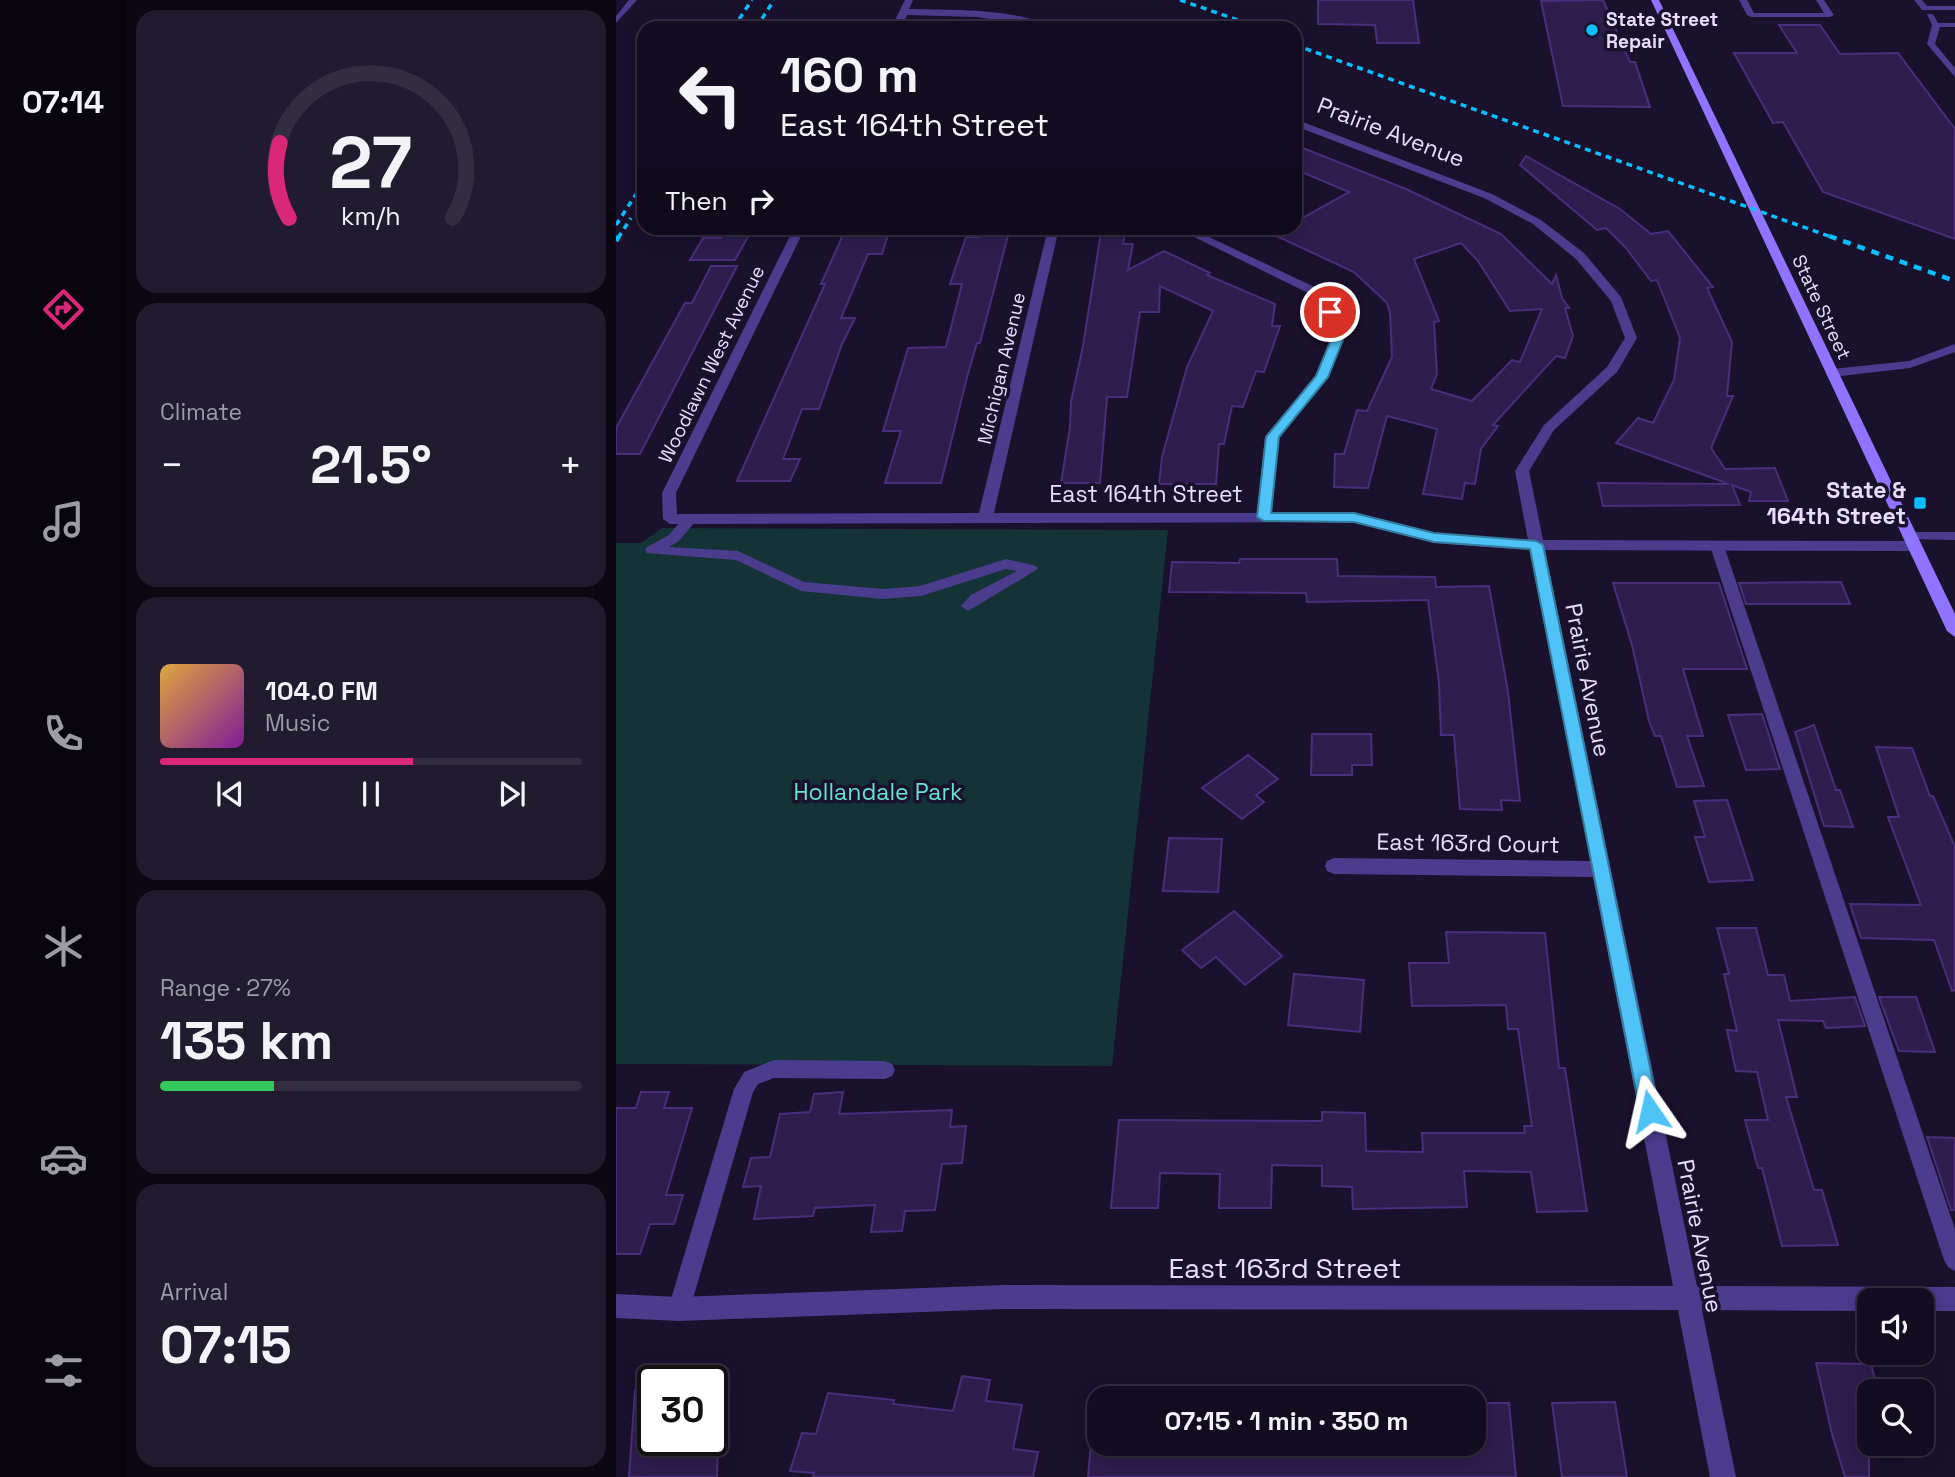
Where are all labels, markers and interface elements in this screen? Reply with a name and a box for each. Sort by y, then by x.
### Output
place label: State Street Repair [1606,7,1718,54]
marker: State Street Repair [1584,22,1600,38]
text: 160 m [780,44,918,106]
icon: left [665,49,756,140]
text: 07:14 [22,82,104,122]
street label: Prairie Avenue [1313,90,1469,174]
text: East 164th Street [780,105,1049,145]
text: 27 [330,116,412,209]
icon: right [742,182,780,220]
text: Then [665,184,728,218]
text: km/h [341,200,401,232]
street label: State Street [1786,251,1857,364]
street label: Woodlawn West Avenue [653,261,770,467]
pin [1300,282,1360,342]
icon: directions [39,285,88,334]
street label: Michigan Avenue [972,290,1031,447]
icon: arrive [1311,293,1349,331]
text: Climate [160,397,242,427]
text: 21.5° [310,432,432,498]
text: − [160,441,184,489]
text: + [558,441,582,489]
place label: State & 164th Street [1766,475,1906,531]
street label: East 164th Street [1049,479,1243,509]
marker: State & 164th Street [1912,495,1928,511]
icon: music [39,497,88,546]
street label: Prairie Avenue [1558,601,1618,759]
text: 104.0 FM [265,674,378,708]
text: Music [265,708,330,738]
icon: phone [39,709,88,758]
icon: previous [211,775,249,813]
icon: pause [352,775,390,813]
icon: next [493,775,531,813]
park label: Hollandale Park [794,777,962,807]
street label: East 163rd Court [1376,826,1560,860]
icon: climate [39,922,88,971]
text: Range · 27% [160,973,291,1003]
text: 135 km [160,1008,333,1074]
position arrow [1613,1074,1687,1148]
icon: car [39,1134,88,1183]
street label: Prairie Avenue [1670,1157,1730,1315]
street label: East 163rd Street [1169,1250,1401,1286]
text: Arrival [160,1277,228,1307]
map controls [1857,1288,1934,1456]
button: sound [1857,1288,1934,1365]
text: 07:15 [160,1312,292,1378]
icon: filters [39,1346,88,1395]
speed limit sign: 30 [637,1365,728,1456]
button: search [1857,1379,1934,1456]
text: 07:15 · 1 min · 350 m [1164,1404,1409,1438]

